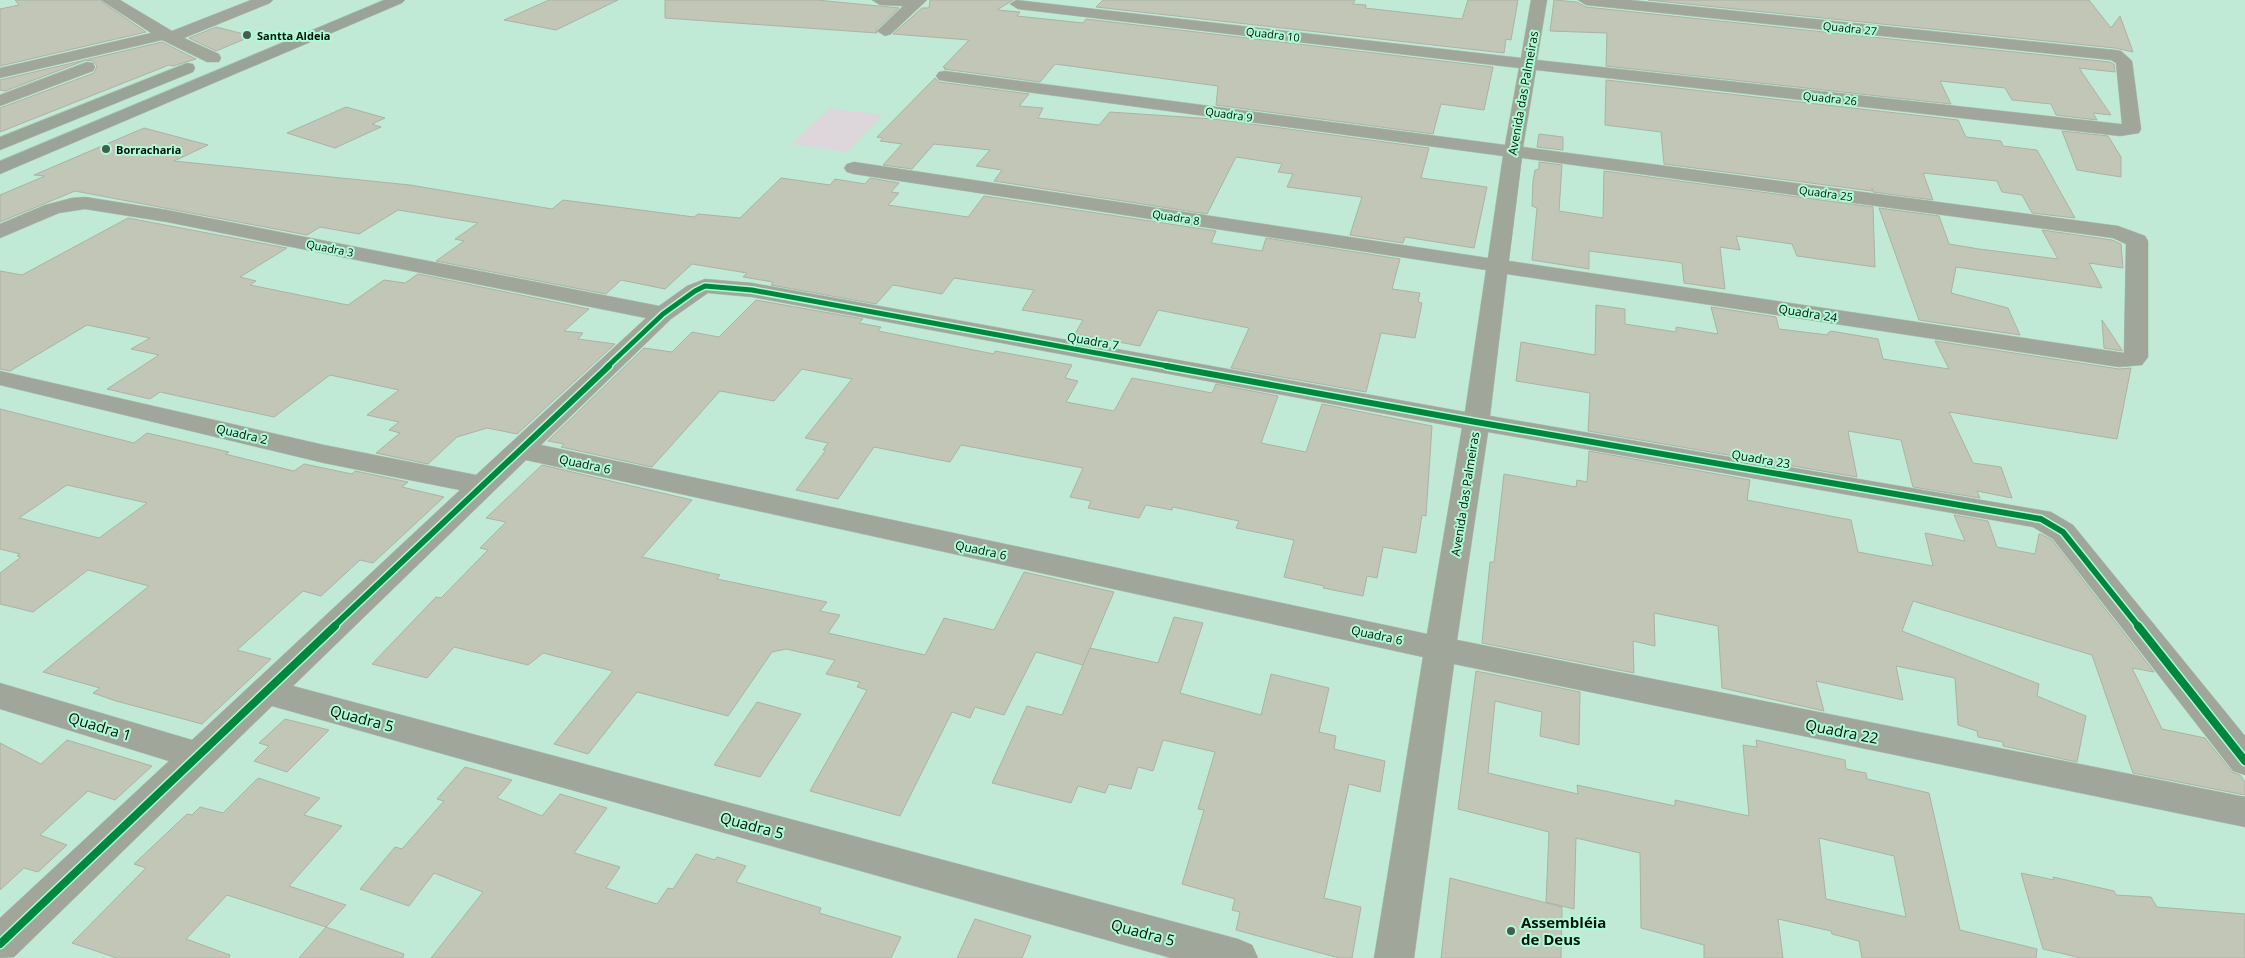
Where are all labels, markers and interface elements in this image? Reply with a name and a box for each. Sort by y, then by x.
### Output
street label: Quadra 27 [1822,18,1878,38]
street label: Quadra 10 [1245,23,1301,45]
place label: Santta Aldeia [257,28,330,43]
marker: Santta Aldeia [241,29,253,41]
street label: Avenida das Palmeiras [1504,29,1542,156]
street label: Quadra 26 [1802,88,1858,108]
street label: Quadra 9 [1204,103,1254,125]
place label: Borracharia [116,142,181,157]
marker: Borracharia [100,143,112,155]
street label: Quadra 25 [1798,182,1854,204]
street label: Quadra 8 [1151,206,1201,228]
street label: Quadra 3 [305,236,355,260]
street label: Quadra 24 [1777,300,1839,326]
street label: Quadra 7 [1066,328,1120,354]
street label: Quadra 2 [215,420,269,448]
street label: Avenida das Palmeiras [1447,430,1483,557]
street label: Quadra 23 [1730,445,1792,473]
street label: Quadra 6 [558,450,612,478]
street label: Quadra 6 [954,536,1008,564]
street label: Quadra 6 [1350,621,1404,649]
street label: Quadra 5 [328,700,396,736]
street label: Quadra 1 [66,707,134,745]
street label: Quadra 22 [1804,714,1880,748]
street label: Quadra 5 [718,807,786,843]
place label: Assembléia de Deus [1521,912,1606,949]
street label: Quadra 5 [1109,914,1177,950]
marker: Assembléia de Deus [1505,925,1517,937]

